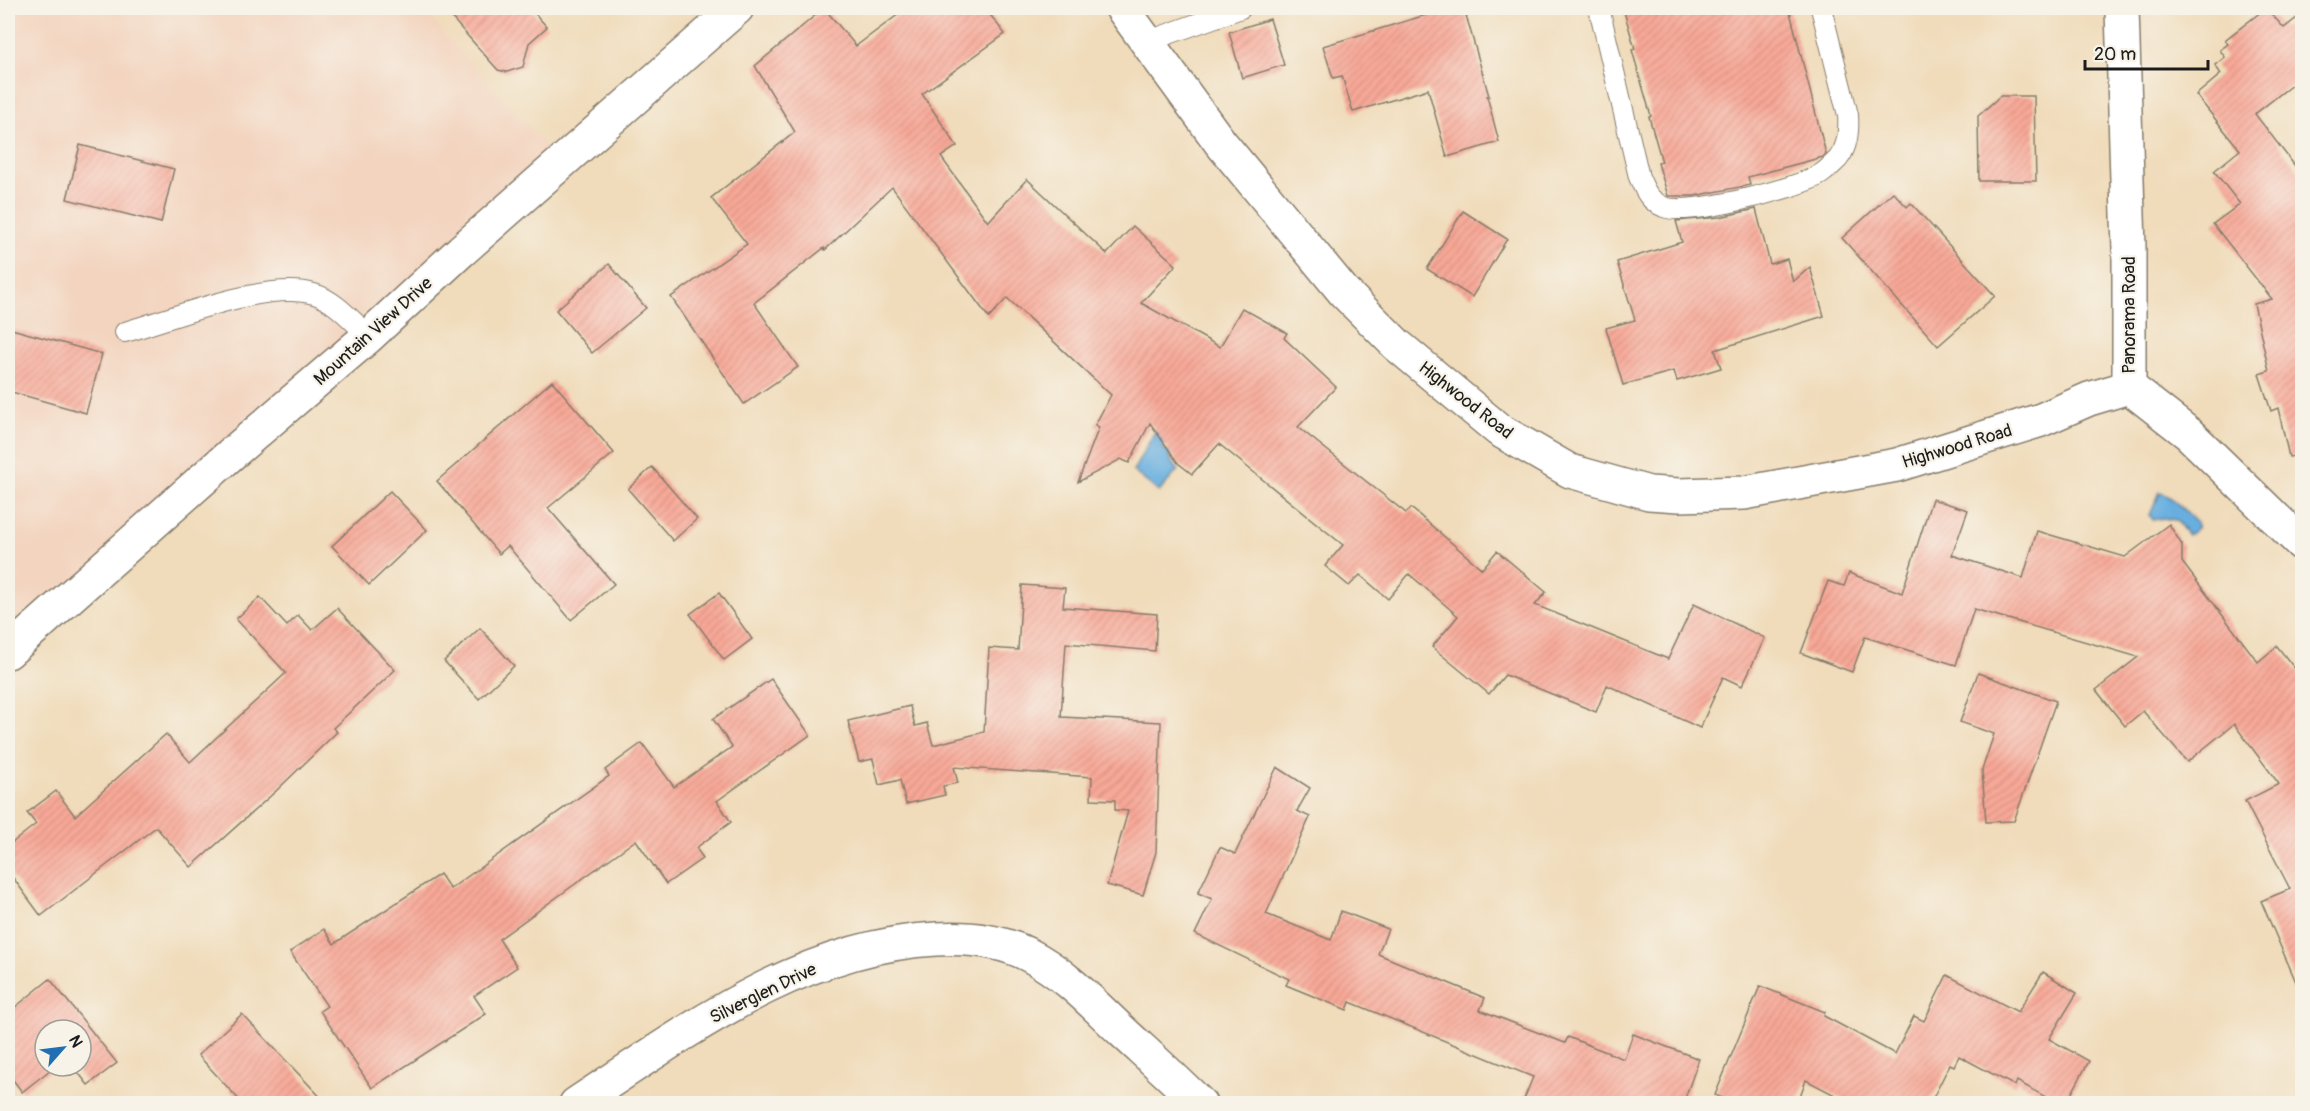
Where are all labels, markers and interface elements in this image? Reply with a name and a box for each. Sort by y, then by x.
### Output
scale bar [2085,33,2208,71]
text: 20 m [2094,43,2136,66]
street label: Panorama Road [2118,256,2141,374]
street label: Mountain View Drive [309,272,438,391]
street label: Highwood Road [1414,356,1518,444]
street label: Highwood Road [1899,419,2015,474]
street label: Silverglen Drive [706,958,820,1029]
north arrow [33,1018,93,1078]
text: N [64,1032,87,1051]

